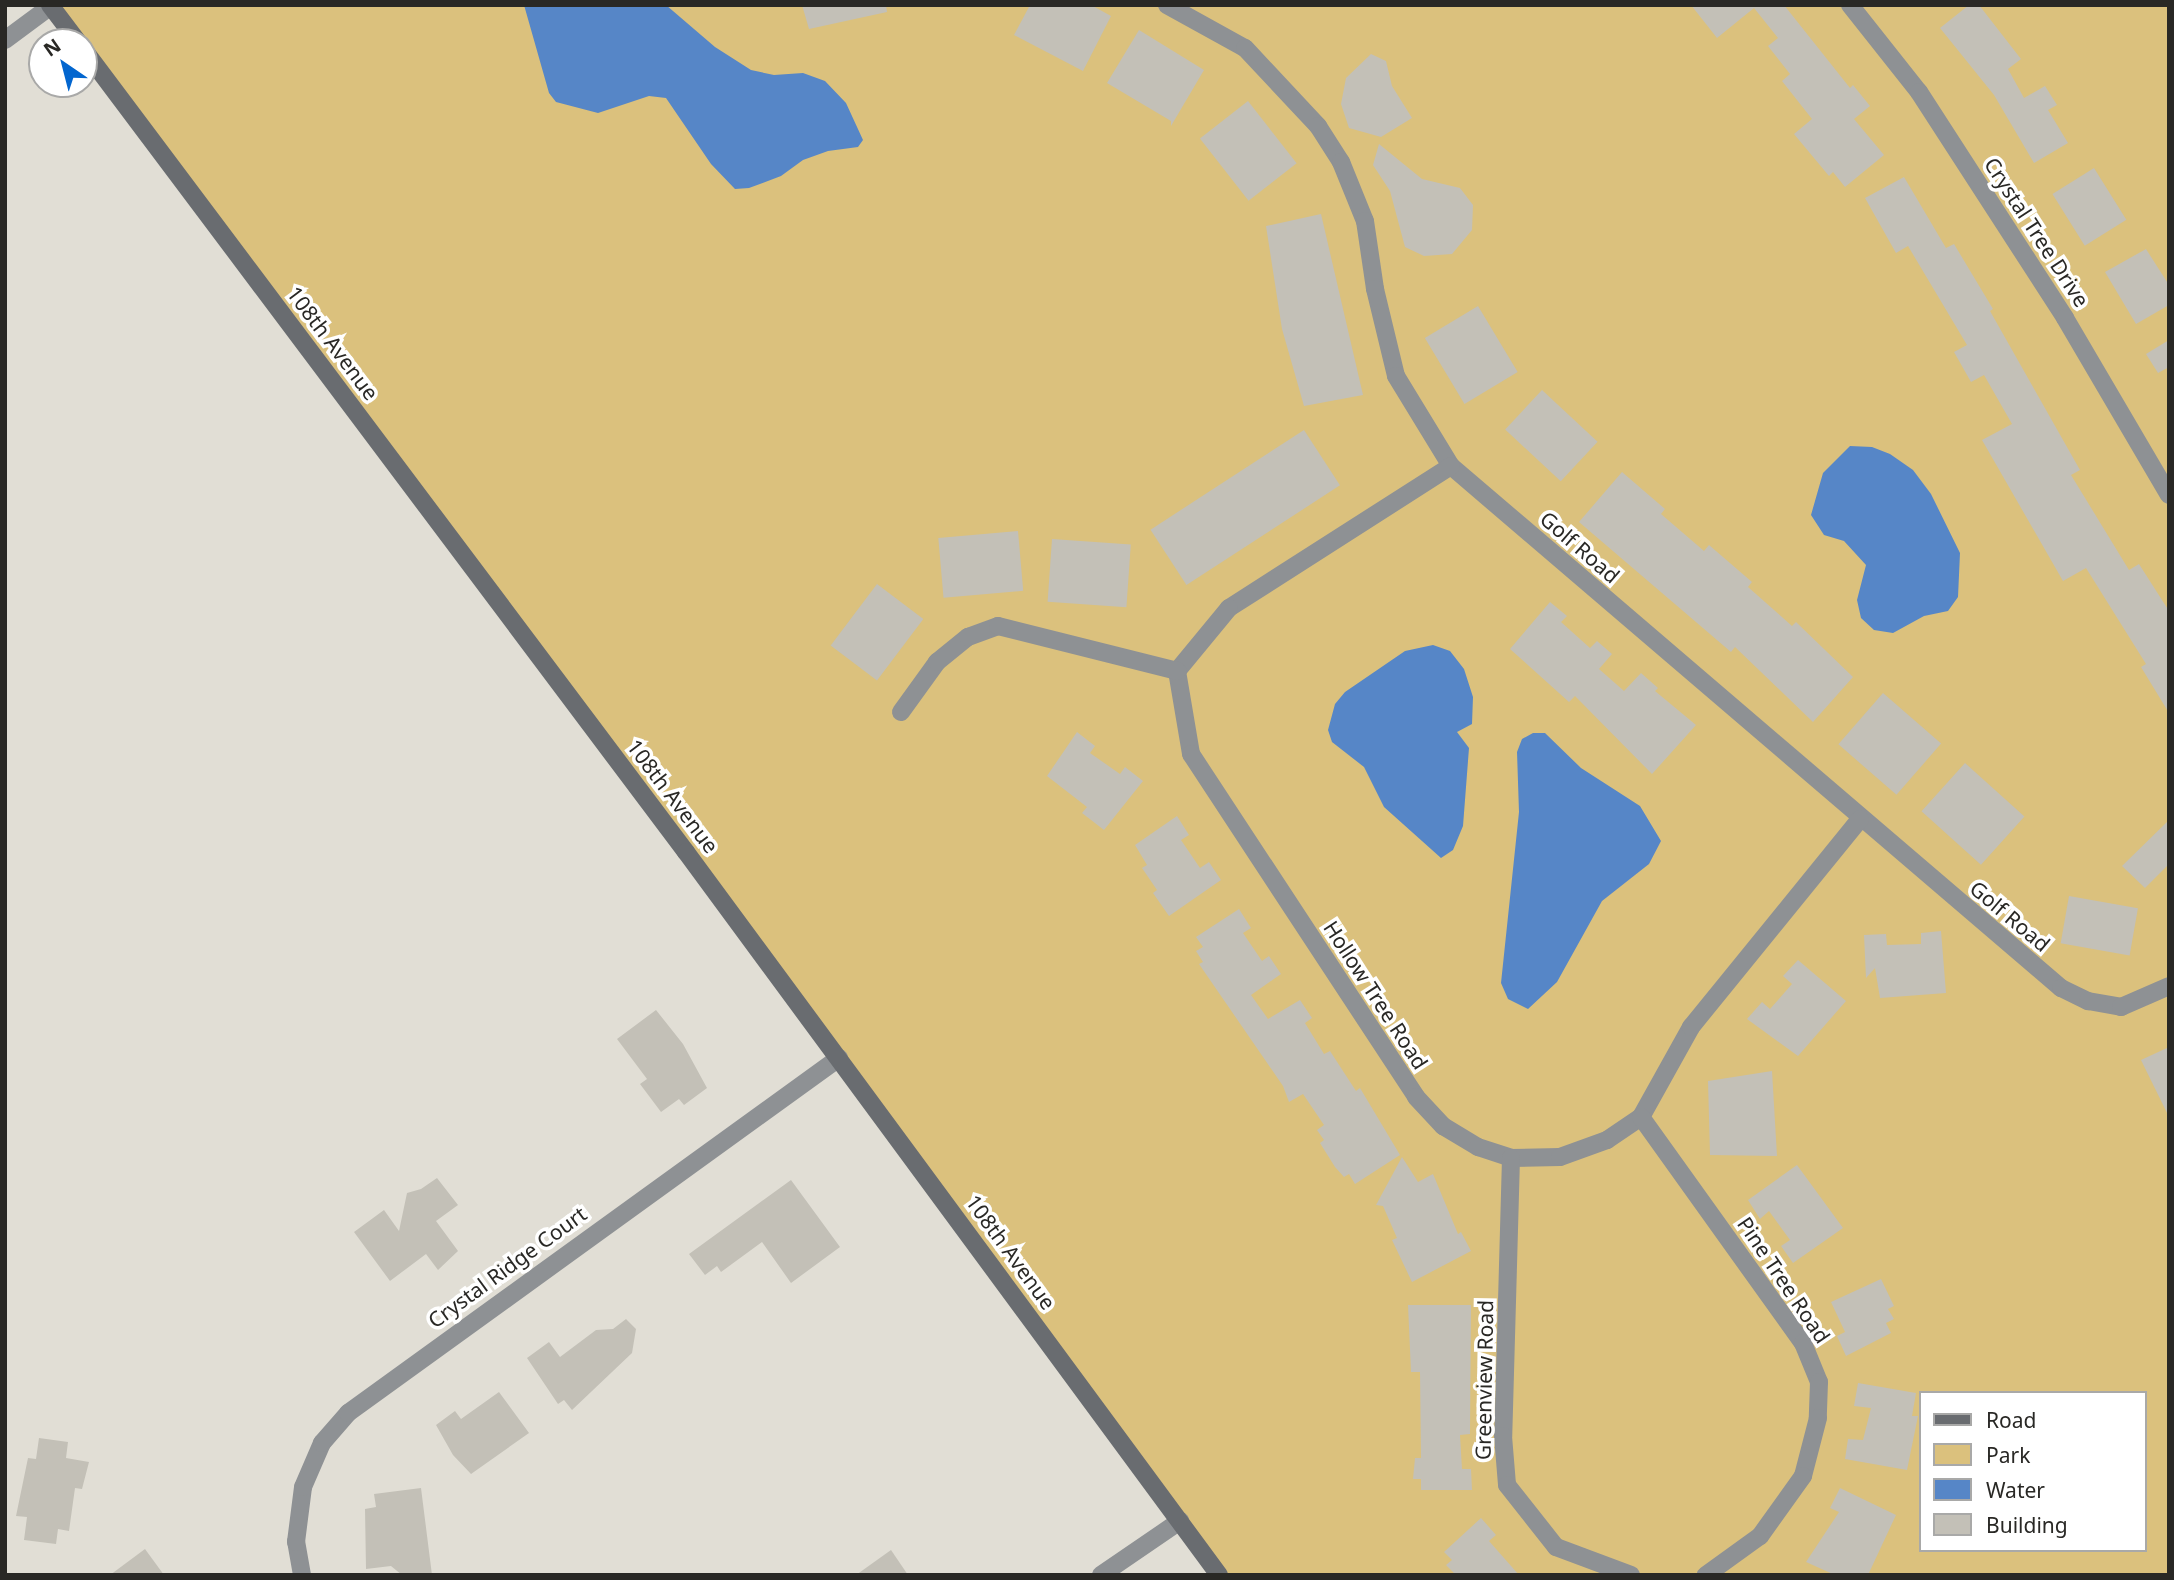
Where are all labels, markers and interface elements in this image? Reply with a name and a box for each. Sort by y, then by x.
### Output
north arrow [28,28,98,98]
text: N [38,32,66,63]
street label: Crystal Tree Drive [1979,153,2095,311]
street label: 108th Avenue [282,281,384,405]
street label: Golf Road [1535,506,1625,588]
street label: 108th Avenue [622,734,724,858]
street label: Golf Road [1965,875,2055,957]
street label: Hollow Tree Road [1319,916,1433,1074]
street label: 108th Avenue [961,1190,1061,1314]
street label: Crystal Ridge Court [423,1201,591,1333]
street label: Pine Tree Road [1732,1212,1836,1348]
street label: Greenview Road [1470,1300,1498,1460]
legend [1918,1391,2146,1552]
text: Road [1986,1406,2036,1434]
text: Park [1986,1441,2030,1469]
text: Water [1986,1476,2045,1504]
text: Building [1986,1511,2068,1539]

